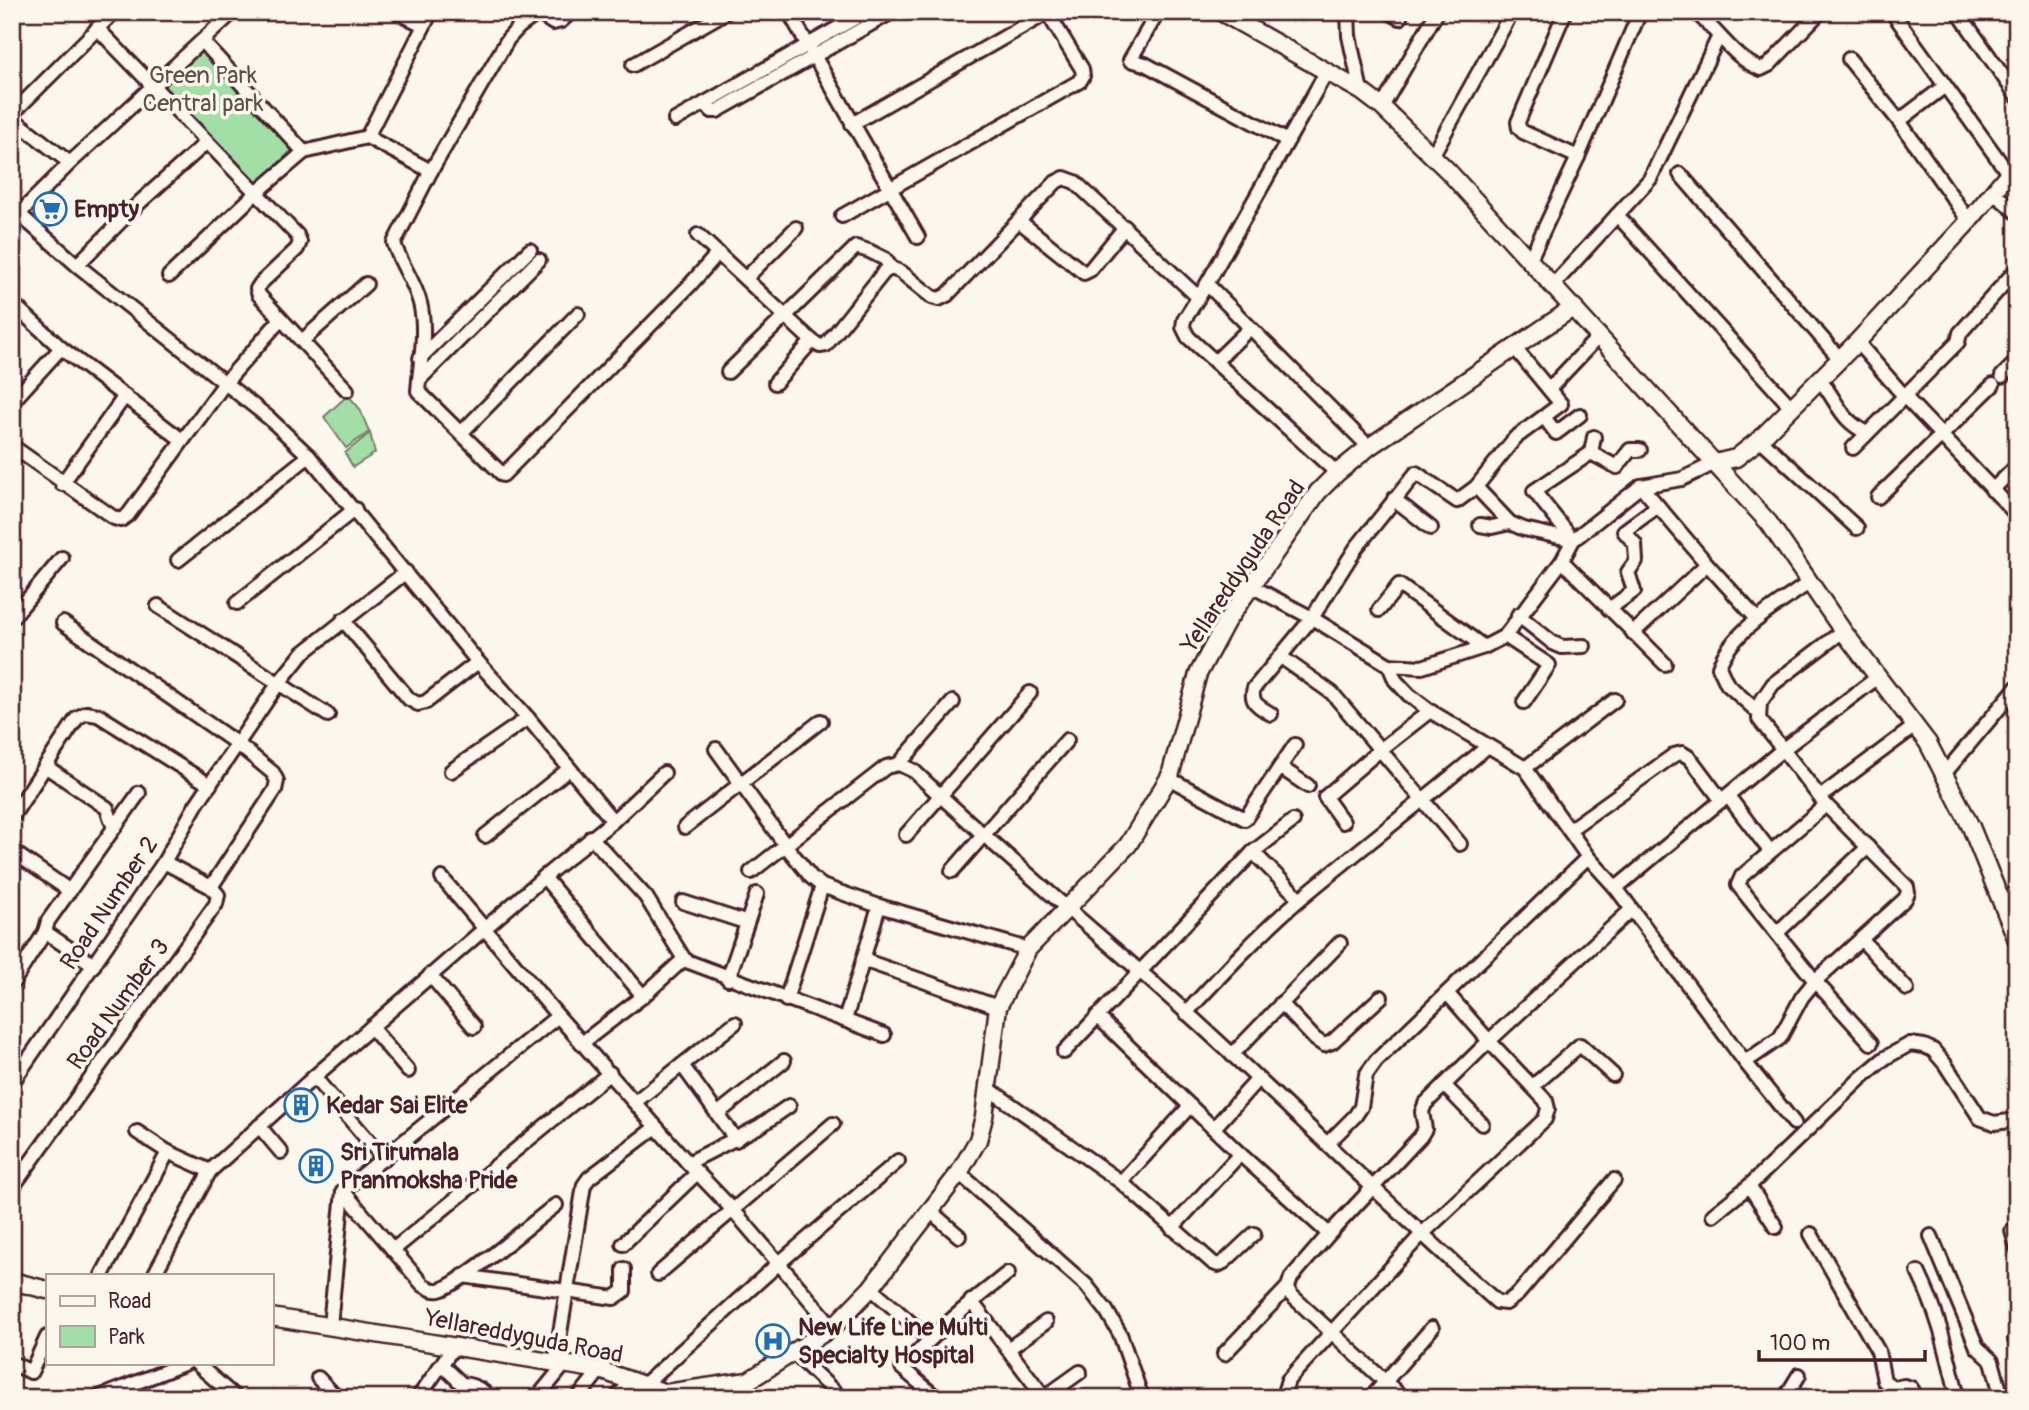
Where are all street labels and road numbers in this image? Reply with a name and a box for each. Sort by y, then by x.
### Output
street label: Yellareddyguda Road [1175,475,1312,659]
street label: Road Number 2 [54,831,165,975]
street label: Road Number 3 [61,933,176,1075]
street label: Yellareddyguda Road [421,1303,625,1370]

